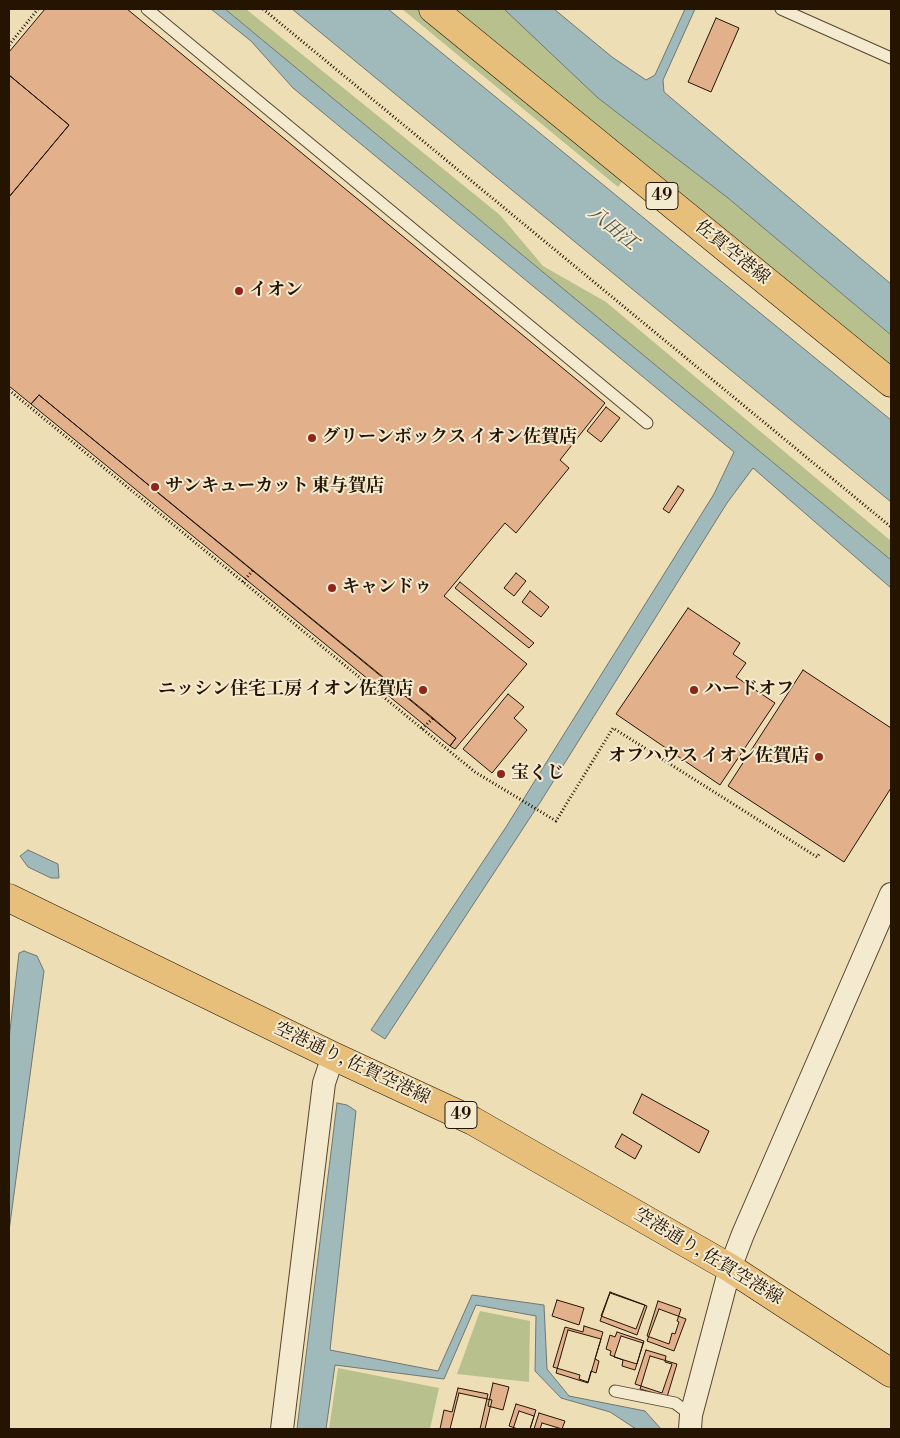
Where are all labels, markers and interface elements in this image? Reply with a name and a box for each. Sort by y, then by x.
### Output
road number: 49 [646,182,678,210]
water label: 八田江 [583,202,641,256]
street label: 佐賀空港線 [690,216,774,290]
place label: イオン [249,280,303,302]
marker: イオン [233,285,245,297]
place label: グリーンボックス イオン佐賀店 [322,427,577,449]
marker: グリーンボックス イオン佐賀店 [306,432,318,444]
place label: サンキューカット 東与賀店 [165,476,384,498]
marker: サンキューカット 東与賀店 [149,481,161,493]
place label: キャンドゥ [342,577,432,599]
marker: キャンドゥ [326,582,338,594]
place label: ニッシン住宅工房 イオン佐賀店 [158,679,413,701]
place label: ハードオフ [704,679,794,701]
marker: ニッシン住宅工房 イオン佐賀店 [417,684,429,696]
marker: ハードオフ [688,684,700,696]
place label: オフハウス イオン佐賀店 [608,746,809,768]
marker: オフハウス イオン佐賀店 [813,751,825,763]
place label: 宝くじ [511,763,565,785]
marker: 宝くじ [495,768,507,780]
street label: 空港通り, 佐賀空港線 [270,1018,434,1110]
road number: 49 [445,1102,477,1128]
street label: 空港通り, 佐賀空港線 [630,1204,786,1310]

